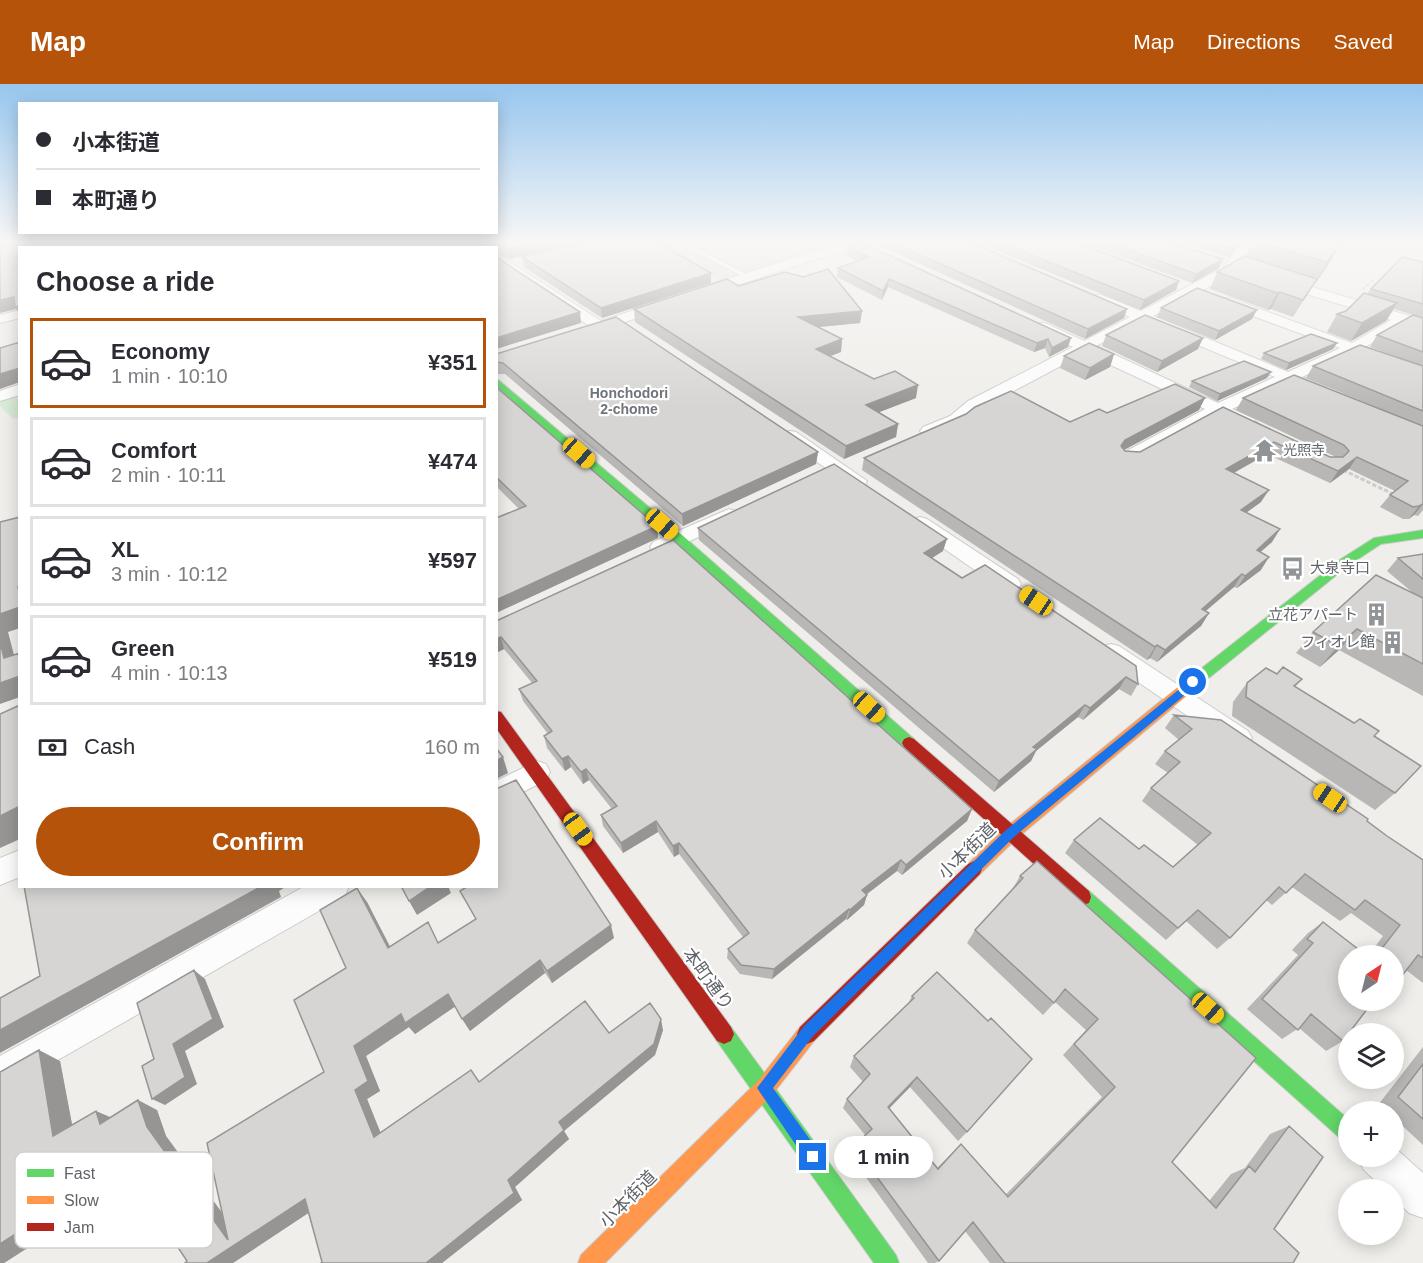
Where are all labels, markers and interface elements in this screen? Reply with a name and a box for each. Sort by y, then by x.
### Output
text: Map [30,26,86,57]
text: Map [1133,30,1174,53]
text: Directions [1207,30,1300,53]
text: Saved [1333,30,1393,53]
text: 小本街道 [72,130,160,155]
text: 本町通り [72,188,160,213]
text: Choose a ride [36,267,215,297]
icon: car [39,336,93,390]
text: Economy [111,339,210,364]
text: ¥351 [428,350,477,375]
text: 1 min · 10:10 [111,365,228,387]
district label: Honchodori 2-chome [590,385,668,417]
car [560,434,598,472]
icon: car [39,435,93,489]
temple icon: 光照寺 [1252,437,1278,463]
text: Comfort [111,438,197,463]
place label: 光照寺 [1283,442,1325,458]
text: ¥474 [428,449,477,474]
text: 2 min · 10:11 [111,464,226,486]
car [643,505,681,543]
icon: car [39,534,93,588]
text: XL [111,537,139,562]
text: ¥597 [428,548,477,573]
bus stop icon: 大泉寺口 [1279,555,1305,581]
place label: 大泉寺口 [1310,559,1370,576]
text: 3 min · 10:12 [111,563,228,585]
car [1016,583,1056,619]
building icon: 立花アパート [1363,602,1389,628]
place label: 立花アパート [1268,606,1358,623]
building icon: フィオレ館 [1380,629,1406,655]
icon: car [39,633,93,687]
place label: フィオレ館 [1300,633,1375,650]
text: Green [111,636,175,661]
text: ¥519 [428,647,477,672]
text: 4 min · 10:13 [111,662,228,684]
route start [1179,668,1206,695]
car [850,688,888,726]
icon: cash [36,731,69,764]
text: Cash [84,734,135,759]
text: 160 m [424,736,480,758]
car [1310,780,1350,816]
button: Confirm [36,807,480,876]
car [560,809,596,849]
street label: 小本街道 [934,819,1000,883]
street label: 本町通り [679,944,737,1014]
north arrow [1338,945,1404,1011]
map controls [1338,945,1404,1245]
car [1189,989,1227,1027]
button: layers [1338,1023,1404,1089]
button: + [1338,1101,1404,1167]
callout: 1 min [834,1136,933,1178]
route end [799,1143,826,1170]
text: 1 min [857,1146,910,1168]
legend [15,1152,213,1248]
text: Fast [64,1165,96,1182]
street label: 小本街道 [595,1166,661,1232]
button: − [1338,1179,1404,1245]
text: Slow [64,1192,99,1209]
text: Jam [64,1219,94,1236]

